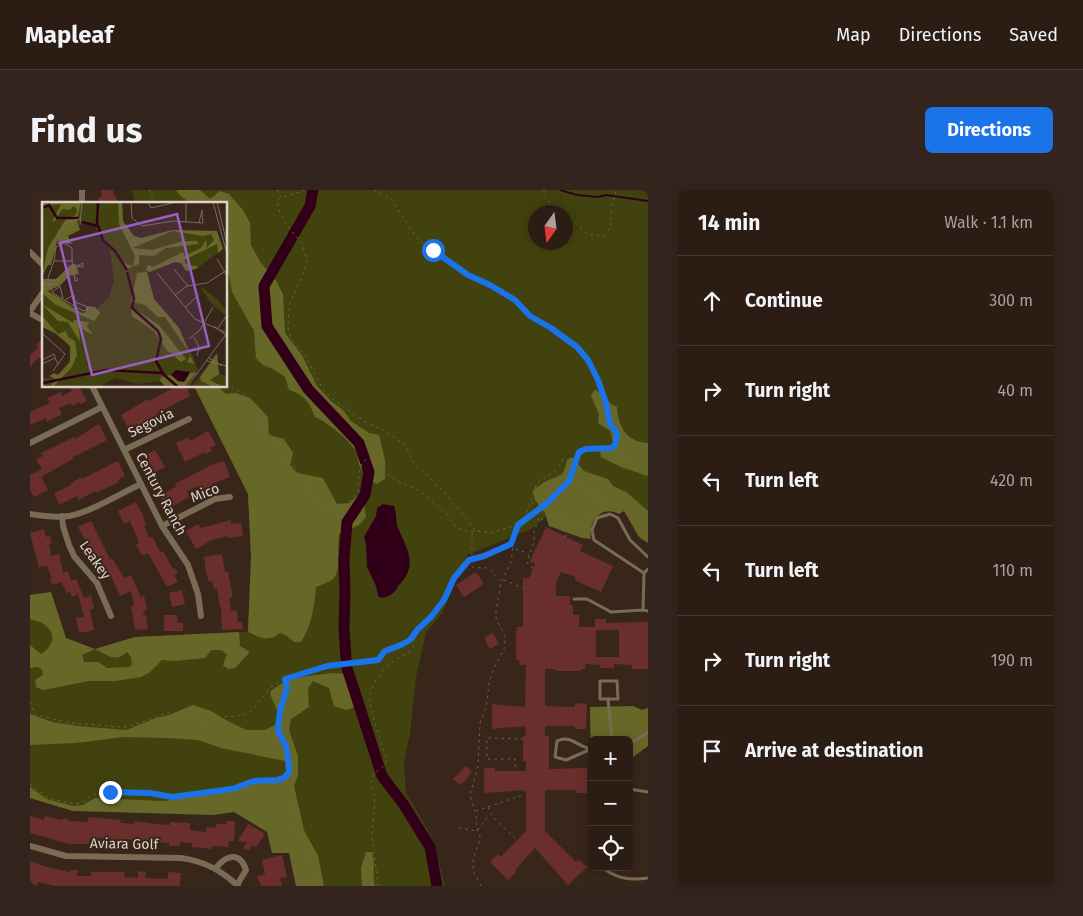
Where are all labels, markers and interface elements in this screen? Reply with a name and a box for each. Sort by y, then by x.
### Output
text: Mapleaf [25,21,113,49]
text: Map [836,24,871,46]
text: Directions [899,24,981,46]
text: Saved [1009,24,1058,46]
button: Directions [925,107,1053,153]
text: Find us [30,109,142,151]
inset map [42,202,228,388]
north arrow [528,205,573,250]
text: 14 min [698,210,760,236]
text: Walk · 1.1 km [944,213,1033,232]
route start [422,239,445,262]
icon: ahead [698,287,726,315]
text: Continue [745,289,823,312]
text: 300 m [989,291,1033,310]
icon: right [698,377,726,405]
text: Turn right [745,379,830,402]
text: 40 m [998,381,1033,400]
street label: Segovia [125,405,177,441]
street label: Century Ranch [132,450,190,538]
icon: left [698,467,726,495]
text: Turn left [745,469,819,492]
text: 420 m [990,471,1033,490]
street label: Mico [188,480,222,506]
street label: Leakey [76,537,114,583]
icon: left [698,557,726,585]
text: Turn left [745,559,819,582]
text: 110 m [992,561,1033,580]
icon: right [698,647,726,675]
text: Turn right [745,649,830,672]
text: 190 m [991,651,1033,670]
map controls [588,736,633,871]
button: + [588,736,633,781]
icon: arrive [698,737,726,765]
text: Arrive at destination [745,739,924,762]
route end [99,781,122,804]
button: − [588,781,633,826]
button: locate [588,826,633,871]
street label: Aviara Golf [90,835,160,853]

